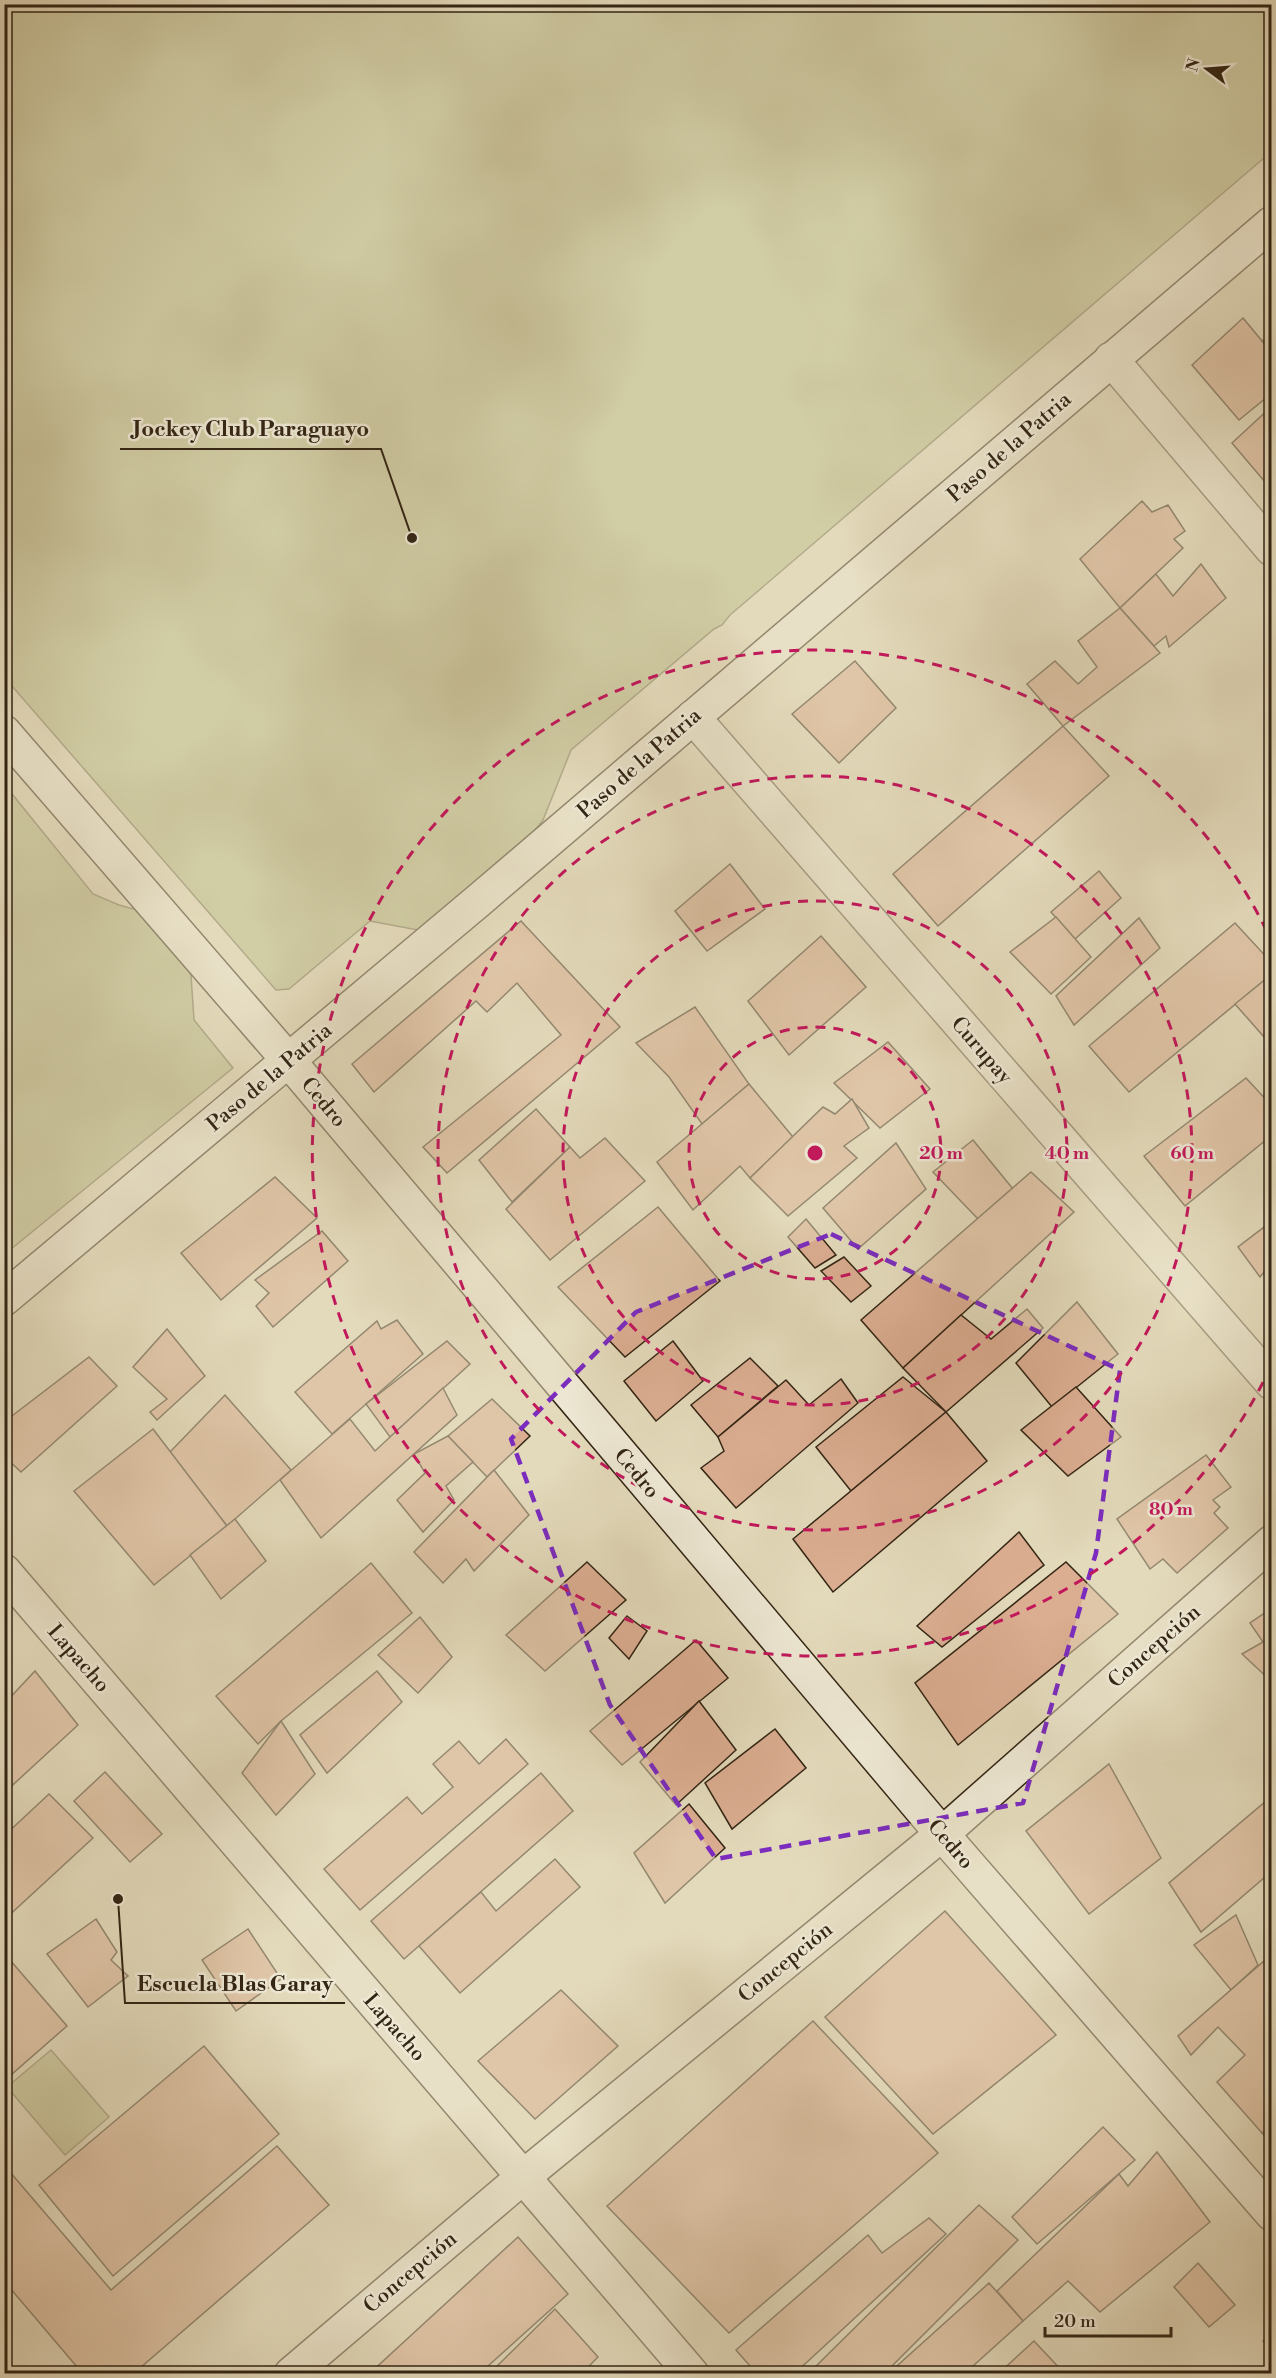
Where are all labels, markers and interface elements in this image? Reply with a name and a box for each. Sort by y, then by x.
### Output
north arrow [1177,39,1237,99]
text: N [1182,56,1205,74]
street label: Paso de la Patria [942,387,1077,509]
callout: Jockey Club Paraguayo [120,409,381,449]
text: Jockey Club Paraguayo [130,416,369,443]
street label: Paso de la Patria [572,703,707,825]
street label: Curupay [945,1012,1018,1090]
street label: Paso de la Patria [202,1018,338,1138]
street label: Cedro [295,1072,352,1133]
text: 20 m [919,1142,963,1165]
text: 40 m [1045,1142,1090,1165]
text: 60 m [1170,1142,1214,1165]
centre of rings [805,1143,825,1163]
street label: Cedro [608,1443,665,1504]
text: 80 m [1149,1498,1194,1521]
street label: Concepción [1103,1599,1207,1694]
street label: Lapacho [42,1619,115,1698]
street label: Cedro [922,1814,979,1875]
street label: Concepción [733,1917,838,2009]
callout: Escuela Blas Garay [125,1963,345,2003]
text: Escuela Blas Garay [137,1971,334,1998]
street label: Lapacho [358,1988,431,2067]
street label: Concepción [359,2226,463,2319]
scale bar [1045,2300,1171,2338]
text: 20 m [1054,2310,1096,2333]

